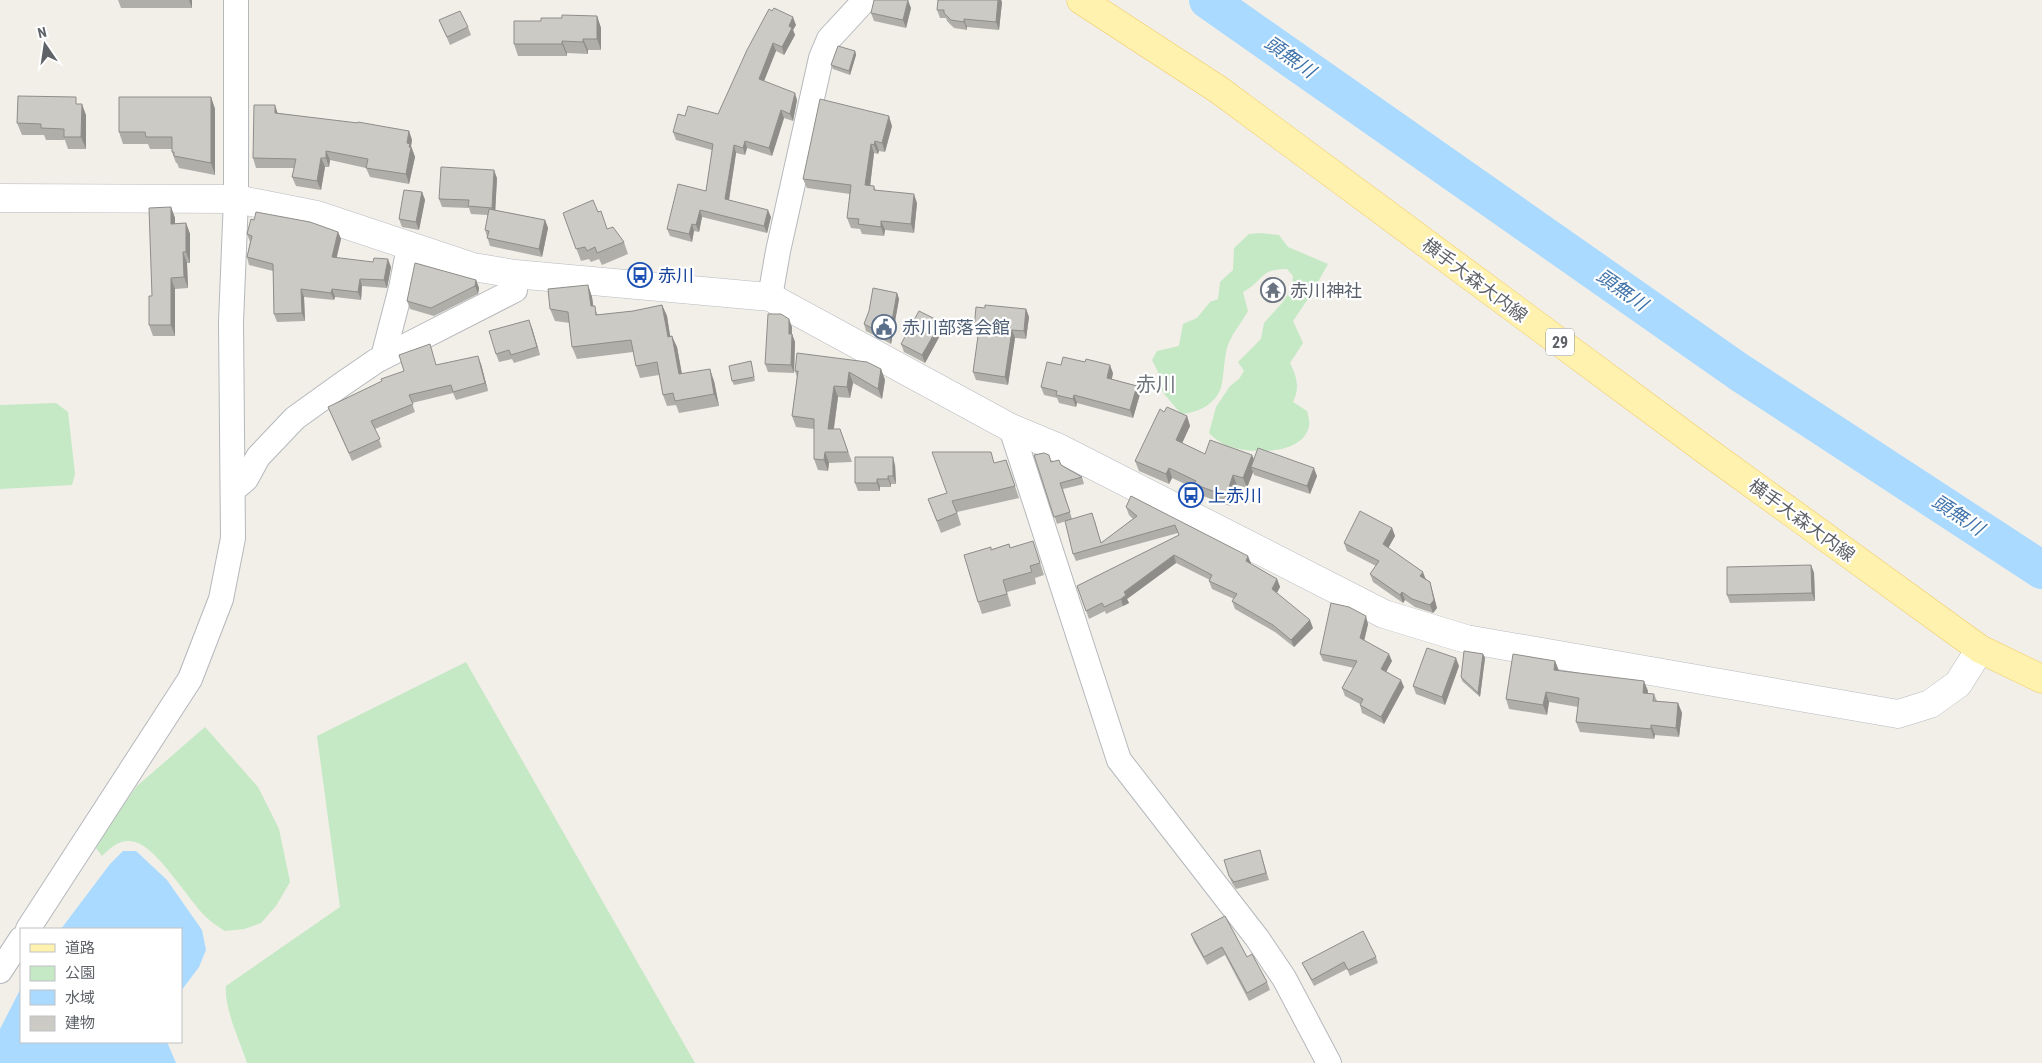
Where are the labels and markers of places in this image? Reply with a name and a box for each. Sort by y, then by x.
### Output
bus stop icon: 赤川 [627,262,653,288]
place label: 赤川 [658,265,694,286]
temple icon: 赤川神社 [1260,277,1286,303]
place label: 赤川神社 [1290,280,1362,301]
public building icon: 赤川部落会館 [871,314,897,340]
place label: 赤川部落会館 [902,317,1010,338]
bus stop icon: 上赤川 [1178,482,1204,508]
place label: 上赤川 [1208,485,1262,506]

